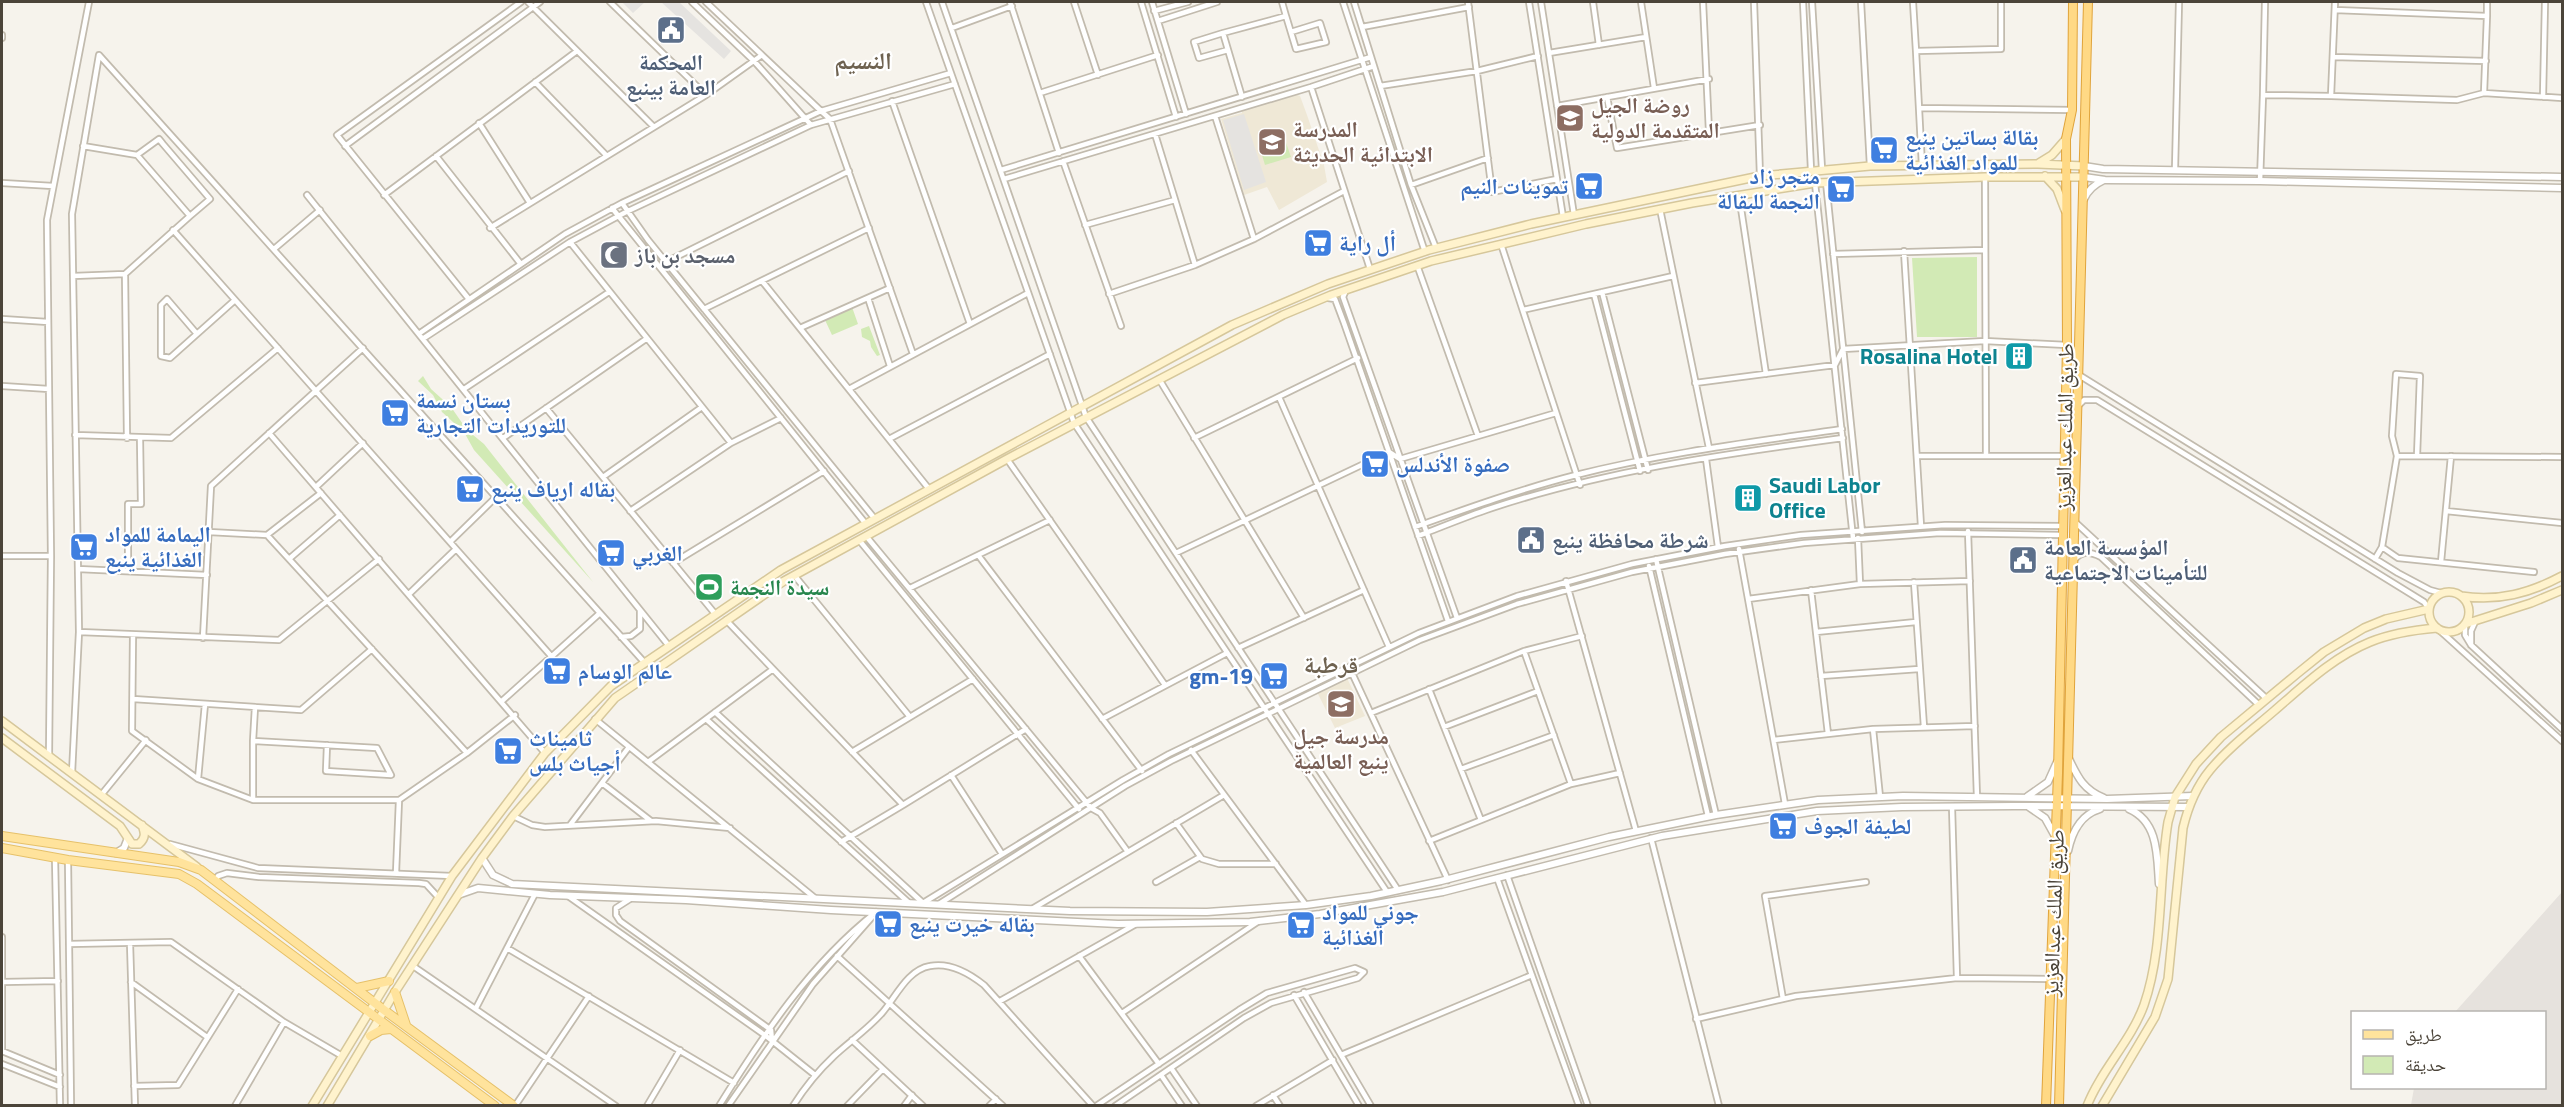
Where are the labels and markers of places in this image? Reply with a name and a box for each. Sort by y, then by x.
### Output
public building icon: المحكمة العامة بينبع [655,14,687,46]
place label: المحكمة العامة بينبع [626,45,716,104]
place label: روضة الجيل المتقدمة الدولية [1591,88,1720,147]
school or university icon: روضة الجيل المتقدمة الدولية [1554,102,1586,134]
place label: المدرسة الابتدائية الحديثة [1293,112,1433,171]
place label: بقالة بساتين ينبع للمواد الغذائية [1905,120,2038,179]
school or university icon: المدرسة الابتدائية الحديثة [1256,126,1288,158]
supermarket icon: بقالة بساتين ينبع للمواد الغذائية [1868,134,1900,166]
place label: متجر زاد النجمة للبقالة [1717,159,1820,218]
place label: تموينات النيم [1460,169,1568,203]
supermarket icon: تموينات النيم [1573,170,1605,202]
supermarket icon: متجر زاد النجمة للبقالة [1825,173,1857,205]
place label: أل راية [1339,226,1396,260]
supermarket icon: أل راية [1302,227,1334,259]
place label: مسجد بن باز [634,238,735,272]
mosque icon: مسجد بن باز [598,239,630,271]
place label: Rosalina Hotel [1860,339,1998,373]
building icon: Rosalina Hotel [2003,340,2035,372]
place label: بستان نسمة للتوريدات التجارية [416,383,566,442]
supermarket icon: بستان نسمة للتوريدات التجارية [379,397,411,429]
place label: صفوة الأندلس [1396,447,1510,481]
supermarket icon: صفوة الأندلس [1359,448,1391,480]
place label: Saudi Labor Office [1769,468,1880,527]
place label: بقاله ارياف ينبع [491,472,615,506]
supermarket icon: بقاله ارياف ينبع [454,473,486,505]
building icon: Saudi Labor Office [1732,482,1764,514]
place label: اليمامة للمواد الغذائية ينبع [105,517,211,576]
place label: شرطة محافظة ينبع [1552,523,1709,557]
public building icon: شرطة محافظة ينبع [1515,524,1547,556]
place label: المؤسسة العامة للتأمينات الاجتماعية [2044,530,2208,589]
supermarket icon: اليمامة للمواد الغذائية ينبع [68,531,100,563]
place label: الغربي [632,536,683,570]
supermarket icon: الغربي [595,537,627,569]
public building icon: المؤسسة العامة للتأمينات الاجتماعية [2007,544,2039,576]
place label: سيدة النجمة [730,570,829,604]
sports icon: سيدة النجمة [693,571,725,603]
place label: عالم الوسام [578,654,672,688]
supermarket icon: عالم الوسام [541,655,573,687]
place label: gm-19 [1189,659,1253,693]
supermarket icon: gm-19 [1258,660,1290,692]
school or university icon: مدرسة جيل ينبع العالمية [1325,688,1357,720]
place label: مدرسة جيل ينبع العالمية [1293,719,1389,778]
place label: ثاميناث أجياث بلس [529,721,621,780]
supermarket icon: ثاميناث أجياث بلس [492,735,524,767]
place label: لطيفة الجوف [1804,809,1911,843]
supermarket icon: لطيفة الجوف [1767,810,1799,842]
place label: جوني للمواد الغذائية [1322,895,1419,954]
place label: بقاله خيرت ينبع [909,907,1035,941]
supermarket icon: بقاله خيرت ينبع [872,908,904,940]
supermarket icon: جوني للمواد الغذائية [1285,909,1317,941]

